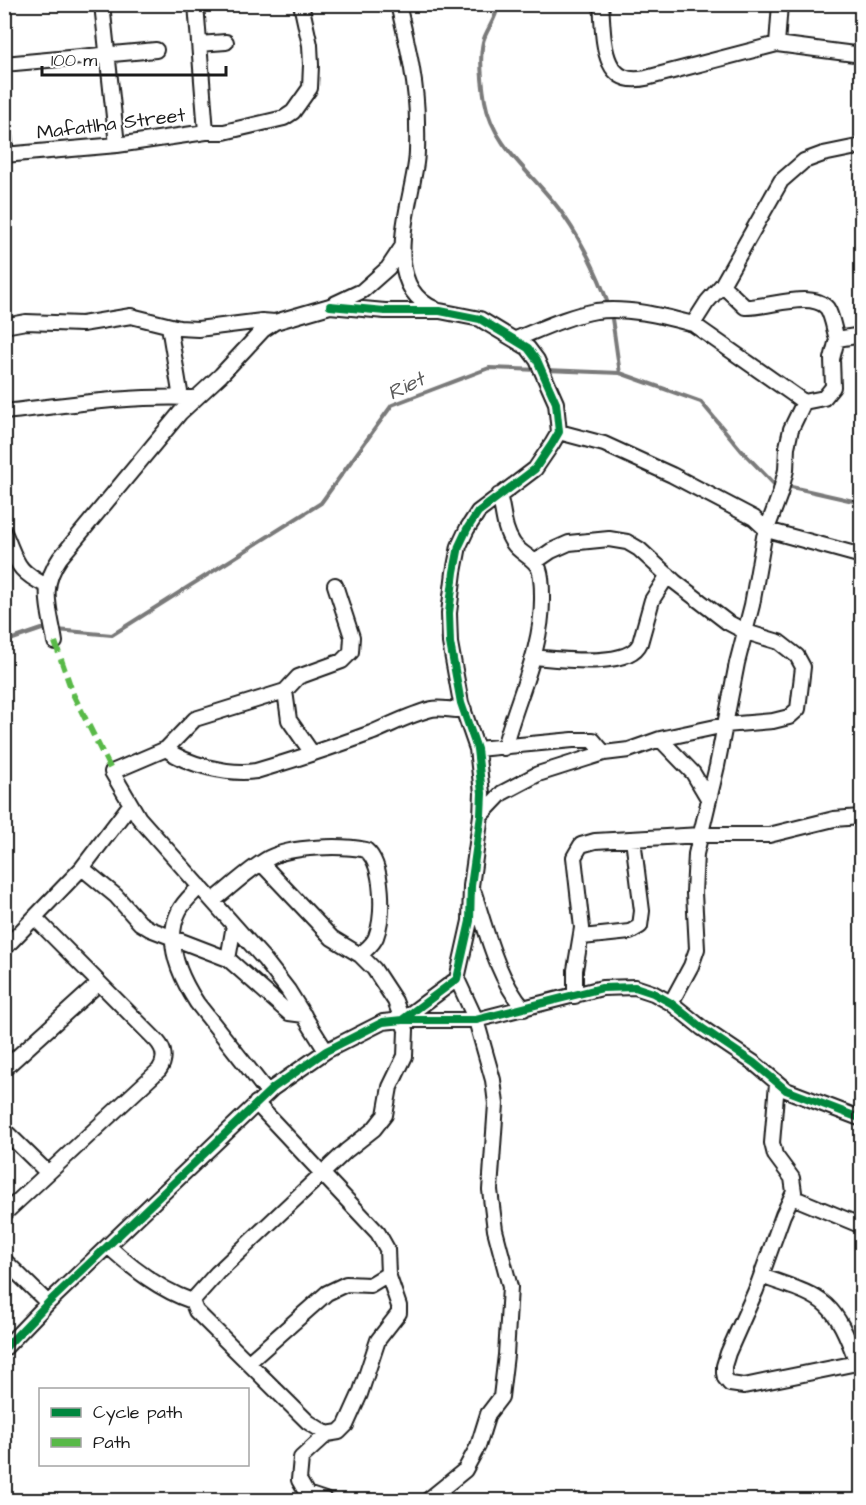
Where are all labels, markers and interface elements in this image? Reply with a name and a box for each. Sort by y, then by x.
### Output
scale bar [42,39,226,77]
text: 100 m [51,48,97,73]
street label: Mafatlha Street [35,101,187,147]
water label: Riet [383,364,432,407]
legend [39,1388,249,1466]
text: Cycle path [93,1400,182,1426]
text: Path [93,1430,130,1455]

